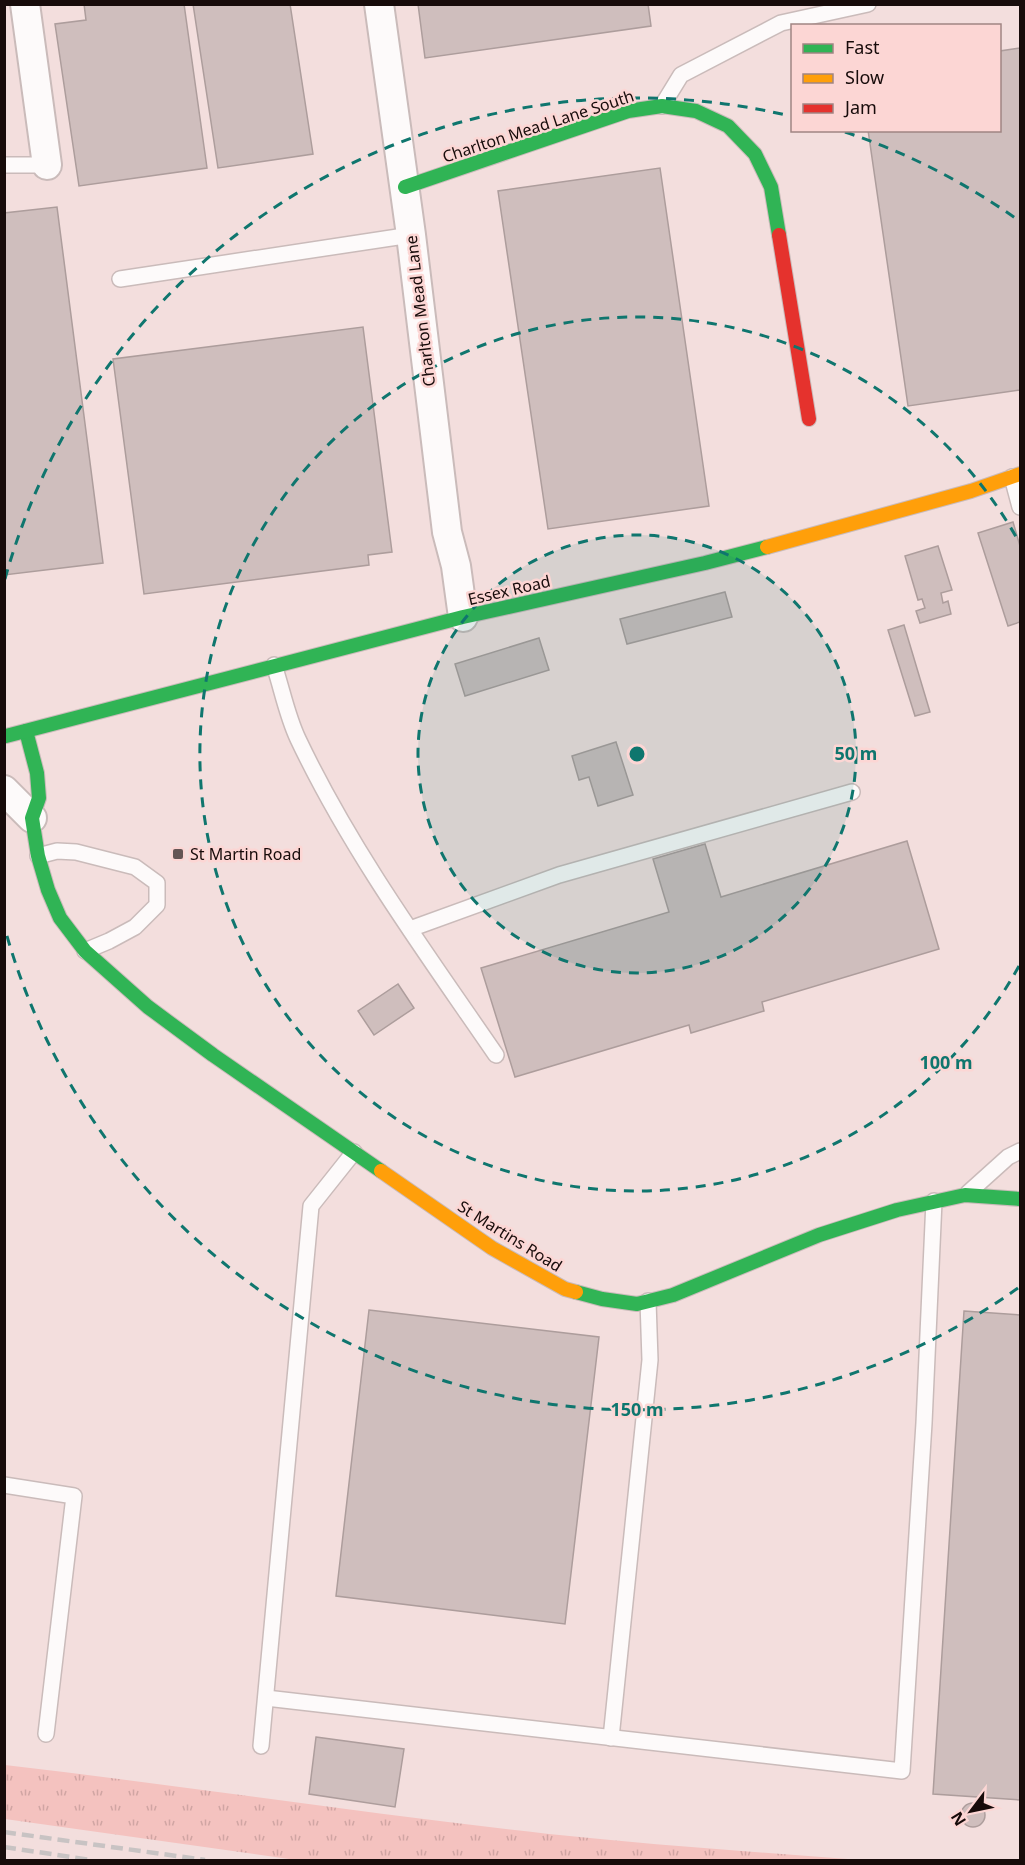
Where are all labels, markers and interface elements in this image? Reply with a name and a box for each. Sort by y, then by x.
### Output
legend [791,24,1001,132]
text: Fast [845,35,880,59]
text: Slow [845,65,884,89]
street label: Charlton Mead Lane South [439,85,637,167]
text: Jam [843,95,877,119]
street label: Charlton Mead Lane [400,234,440,388]
street label: Essex Road [466,570,552,610]
text: 50 m [835,741,877,765]
centre of rings [627,744,647,764]
place label: St Martin Road [190,843,301,865]
marker: St Martin Road [171,847,185,861]
text: 100 m [919,1050,973,1074]
street label: St Martins Road [454,1195,566,1277]
text: 150 m [610,1397,664,1421]
north arrow [941,1781,1001,1841]
text: N [946,1808,971,1830]

